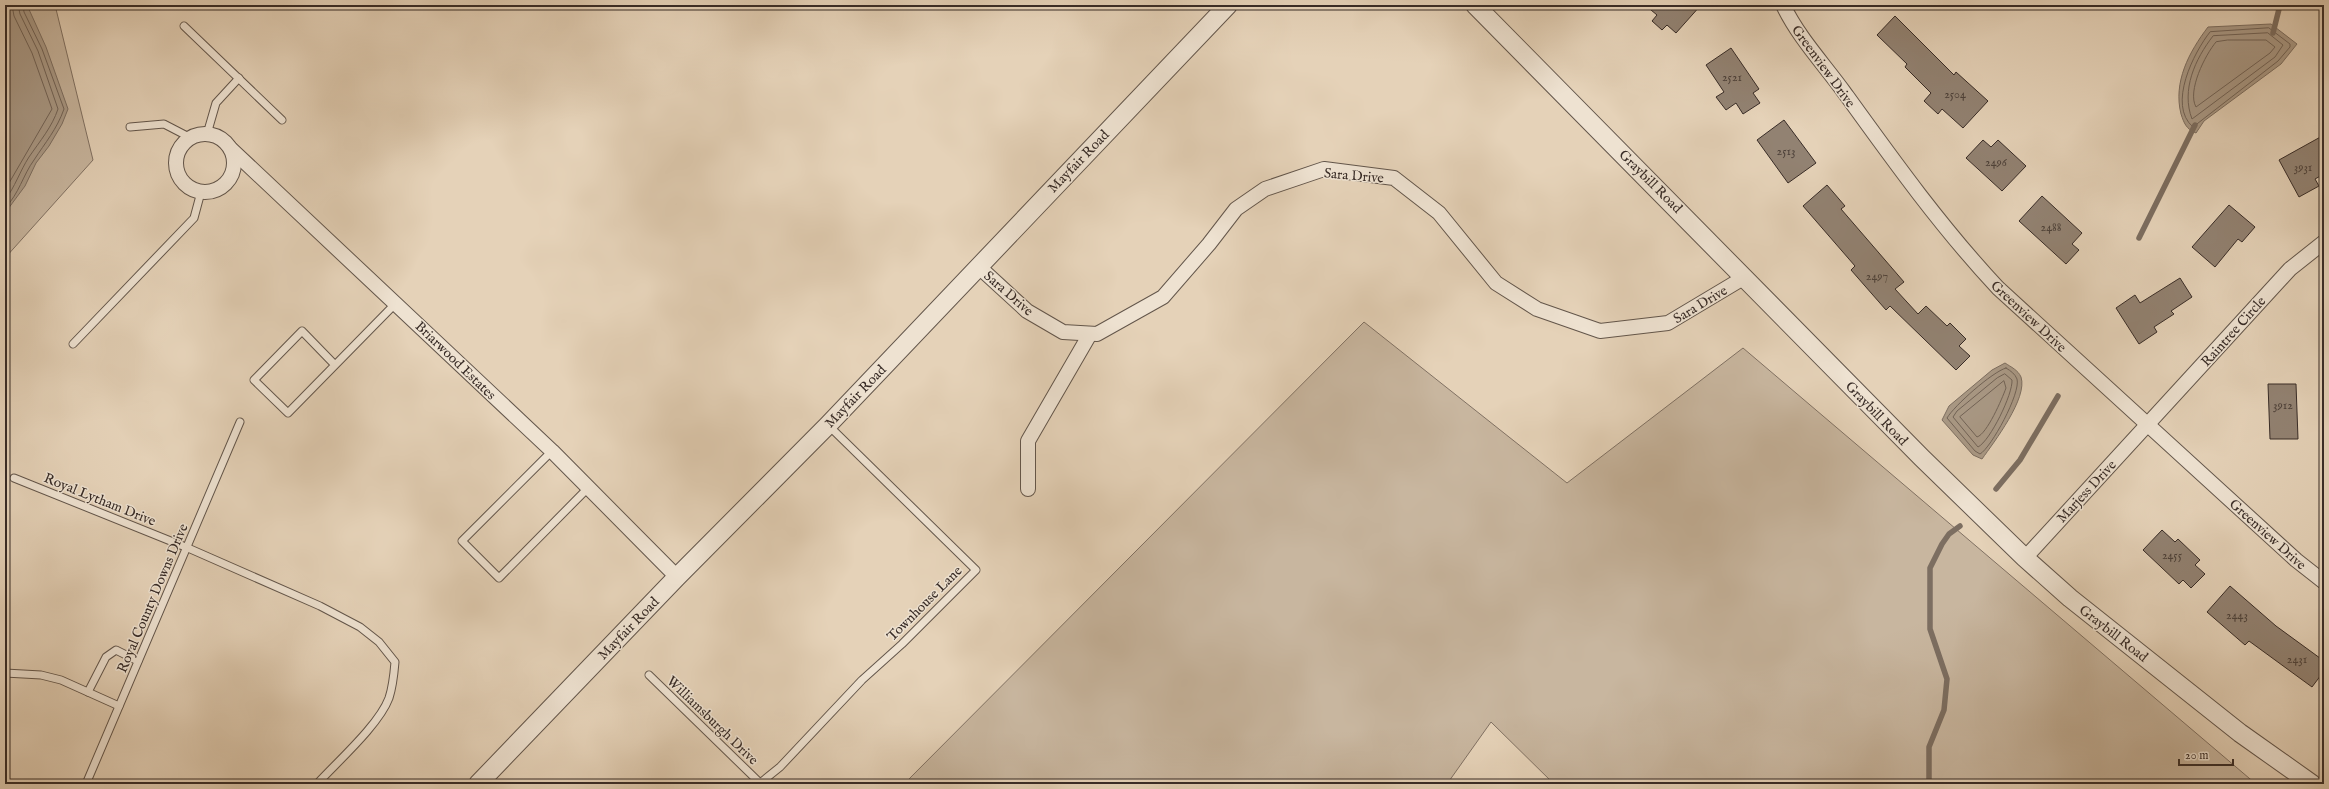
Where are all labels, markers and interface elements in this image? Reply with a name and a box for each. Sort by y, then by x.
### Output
street label: Greenview Drive [1787,22,1859,112]
house number: 2521 [1722,70,1742,85]
house number: 2504 [1944,87,1966,102]
street label: Mayfair Road [1044,126,1114,197]
house number: 2513 [1777,144,1795,159]
street label: Graybill Road [1615,146,1686,218]
house number: 2496 [1985,155,2008,170]
house number: 3931 [2294,160,2312,175]
street label: Sara Drive [1323,164,1385,188]
house number: 2488 [2041,220,2062,235]
street label: Sara Drive [980,267,1037,321]
house number: 2497 [1866,269,1888,284]
street label: Greenview Drive [1986,277,2071,357]
street label: Sara Drive [1670,281,1731,328]
street label: Raintree Circle [2197,292,2270,371]
street label: Briarwood Estates [411,318,500,404]
street label: Mayfair Road [821,361,891,432]
street label: Graybill Road [1841,378,1912,450]
house number: 3912 [2273,398,2293,413]
street label: Marjess Drive [2053,456,2121,527]
street label: Royal Lytham Drive [41,469,159,531]
street label: Greenview Drive [2225,495,2310,574]
street label: Royal County Downs Drive [113,520,193,676]
house number: 2455 [2162,548,2183,563]
street label: Townhouse Lane [883,562,967,645]
street label: Mayfair Road [594,593,664,664]
street label: Graybill Road [2075,601,2152,667]
house number: 2443 [2226,608,2248,623]
house number: 2431 [2287,652,2307,667]
street label: Williamsburgh Drive [663,672,762,770]
scale bar [2179,741,2233,767]
text: 20 m [2185,748,2208,763]

